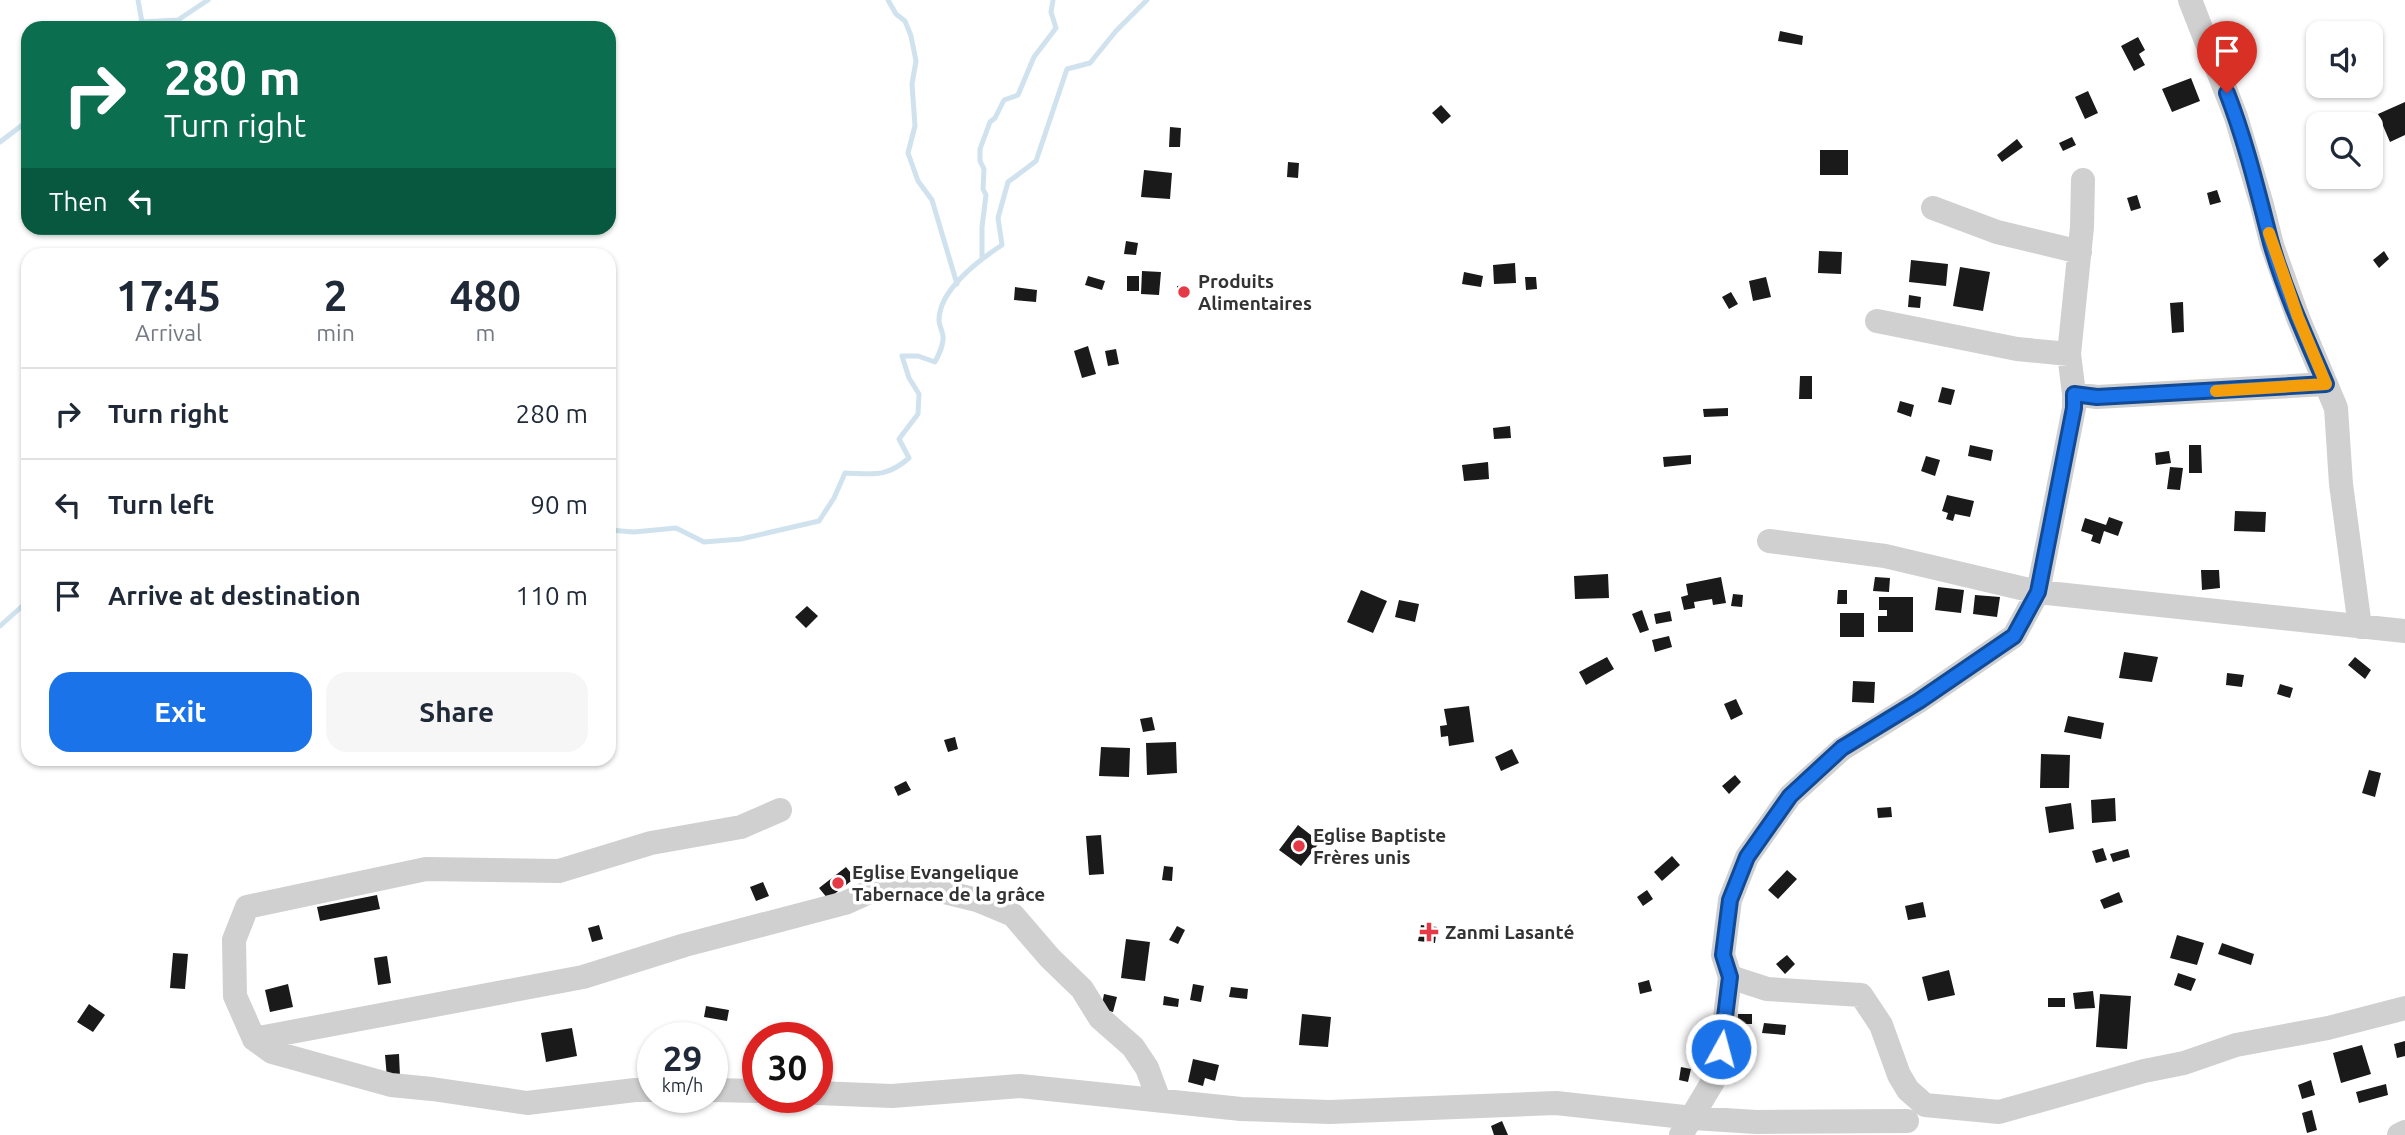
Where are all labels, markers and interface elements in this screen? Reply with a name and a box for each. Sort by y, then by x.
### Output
pin [2197,21,2257,93]
map controls [2306,21,2383,189]
button: sound [2306,21,2383,98]
icon: arrive [2208,32,2246,70]
icon: right [49,49,140,140]
text: 280 m [164,49,301,104]
text: Turn right [164,107,306,143]
button: search [2306,112,2383,189]
icon: left [122,182,160,220]
text: Then [49,187,108,216]
place label: Produits Alimentaires [1198,270,1312,314]
text: 17:45 [116,272,221,319]
text: 2 [324,272,347,319]
text: 480 [450,272,521,319]
marker: Produits Alimentaires [1176,284,1192,300]
text: Arrival [135,320,202,345]
text: min [316,320,355,345]
text: m [475,320,495,345]
icon: right [49,395,87,433]
text: Turn right [108,399,229,428]
text: 280 m [516,399,588,428]
icon: left [49,486,87,524]
text: Turn left [108,490,214,519]
text: 90 m [530,490,588,519]
icon: arrive [49,577,87,615]
text: Arrive at destination [108,581,361,610]
text: 110 m [516,581,588,610]
button: Exit [49,672,312,752]
button: Share [326,672,588,752]
place label: Eglise Baptiste Frères unis [1313,824,1446,868]
marker: Eglise Baptiste Frères unis [1291,838,1307,854]
place label: Eglise Evangelique Tabernace de la grâce [852,861,1045,905]
marker: Eglise Evangelique Tabernace de la grâce [830,875,846,891]
place label: Zanmi Lasanté [1445,921,1574,943]
marker: Zanmi Lasanté [1419,922,1439,942]
position arrow [1684,1012,1758,1086]
speed limit sign: 30 [742,1022,833,1113]
text: 29 [663,1038,702,1078]
text: km/h [662,1075,703,1095]

